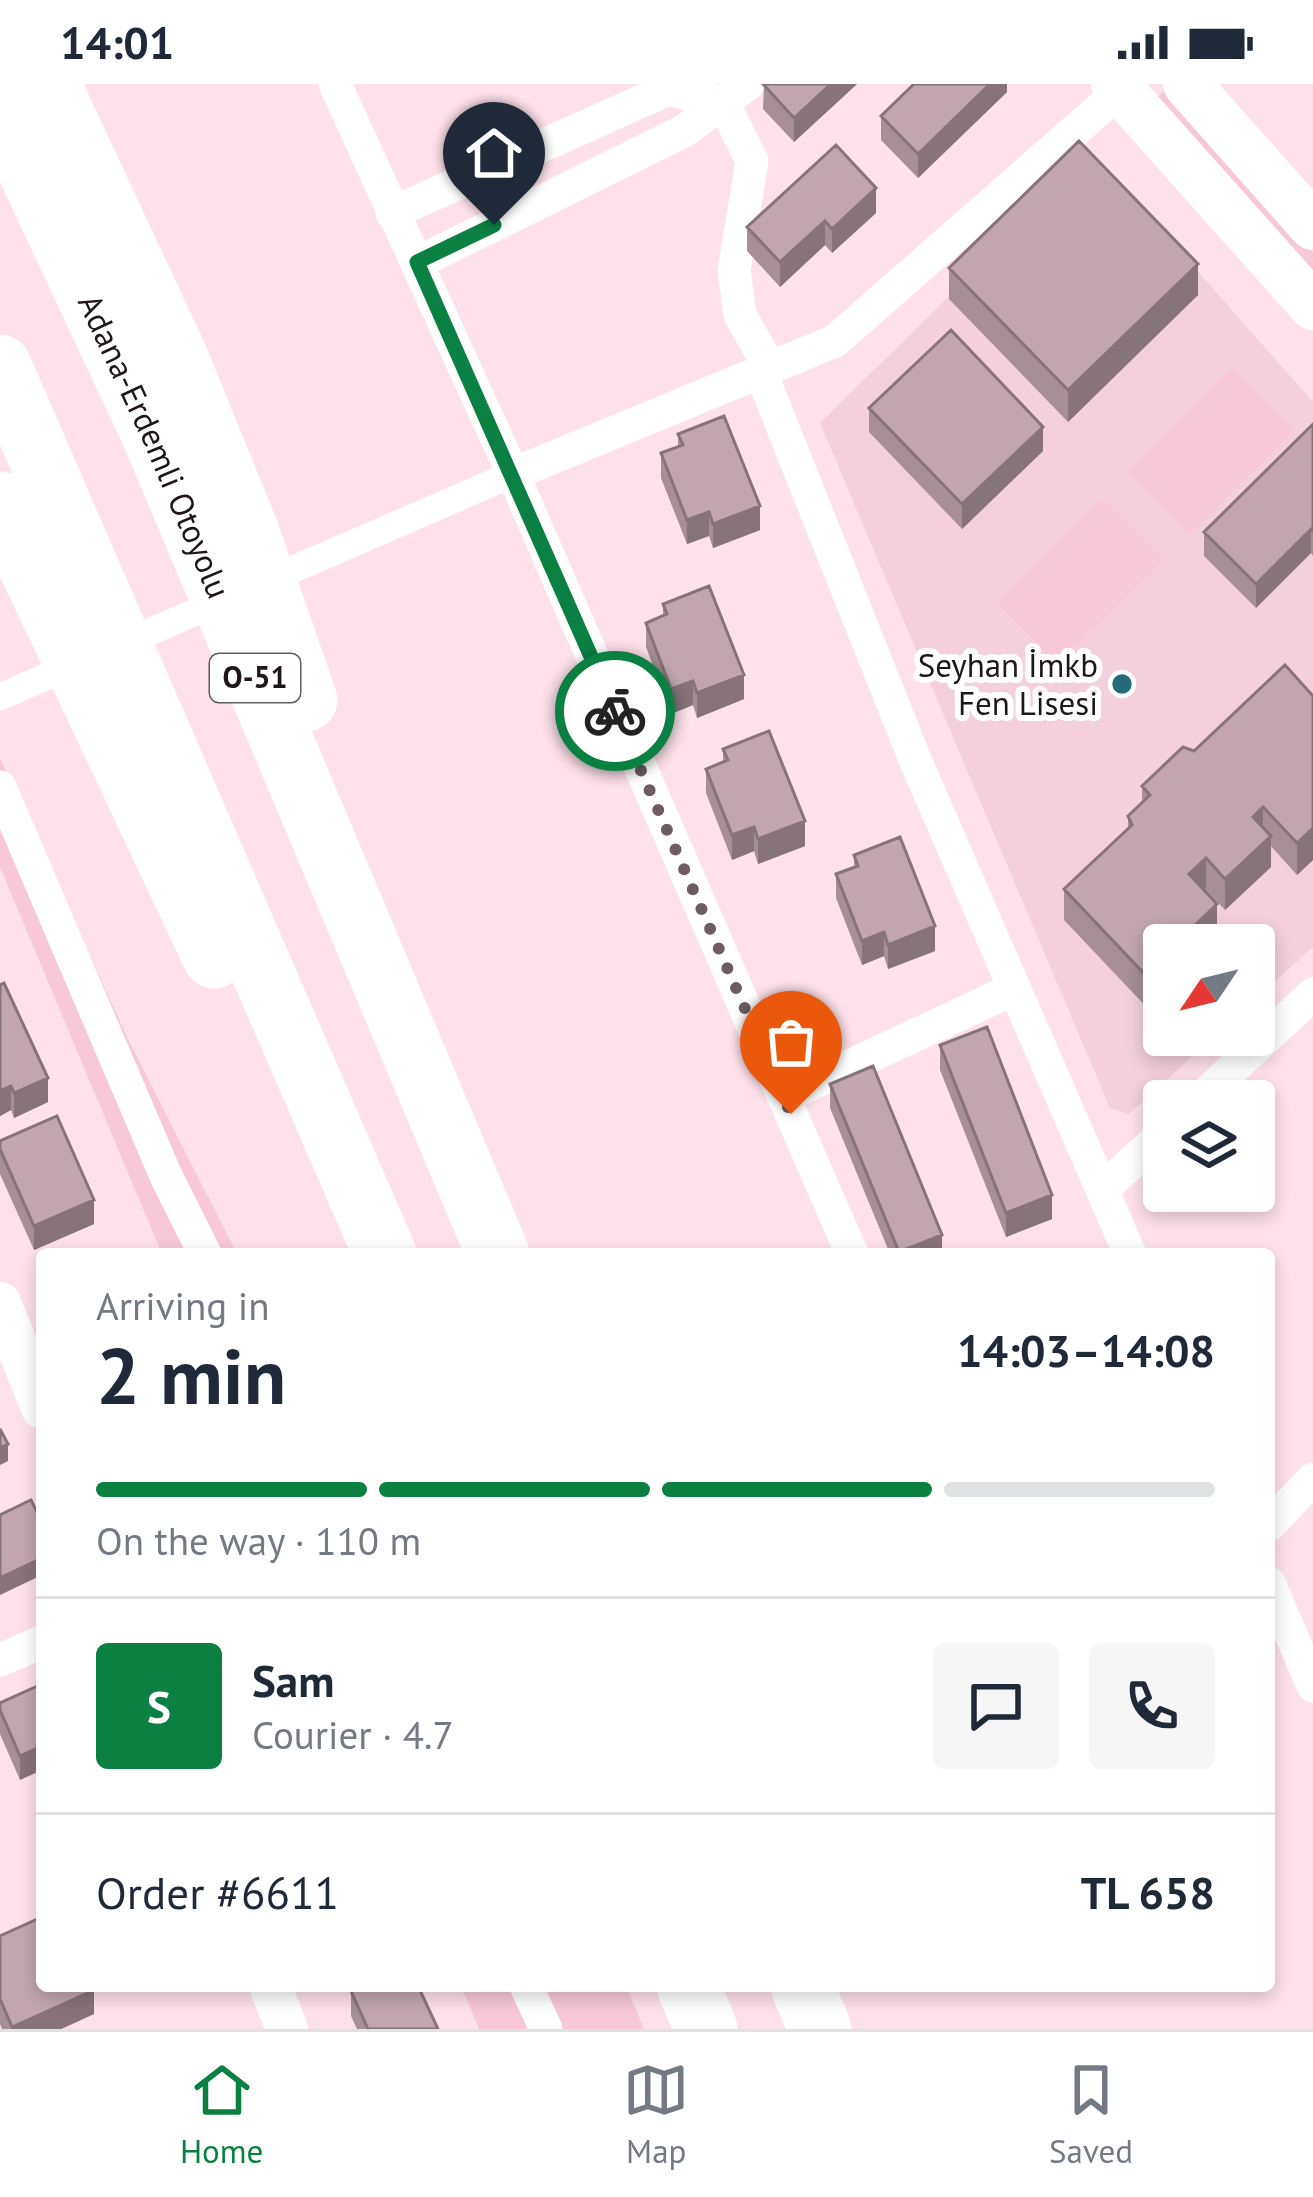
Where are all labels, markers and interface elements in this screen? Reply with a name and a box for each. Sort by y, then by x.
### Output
text: 14:01 [60,13,174,71]
pin [443,102,545,225]
icon: home [461,120,527,186]
street label: Adana-Erdemli Otoyolu [69,287,241,604]
place label: Seyhan İmkb Fen Lisesi [918,643,1098,724]
courier [555,651,675,771]
road number: O-51 [210,654,300,702]
marker: Seyhan İmkb Fen Lisesi [1109,671,1135,697]
icon: bike [582,678,648,744]
north arrow [1143,924,1275,1056]
map controls [1143,924,1275,1212]
pin [740,991,842,1114]
icon: bag [758,1009,824,1075]
button: layers [1143,1080,1275,1212]
text: Arriving in [96,1280,270,1331]
text: 14:03–14:08 [957,1321,1215,1379]
text: 2 min [96,1325,286,1426]
text: On the way · 110 m [96,1515,421,1566]
button: chat [933,1643,1059,1769]
button: phone [1089,1643,1215,1769]
text: Sam [252,1651,334,1709]
text: S [147,1677,171,1735]
text: Courier · 4.7 [252,1709,454,1760]
text: Order #6611 [96,1863,339,1921]
text: TL 658 [1081,1863,1215,1921]
tab: Home [180,2057,263,2172]
tab: Map [623,2057,689,2172]
tab: Saved [1049,2057,1133,2172]

